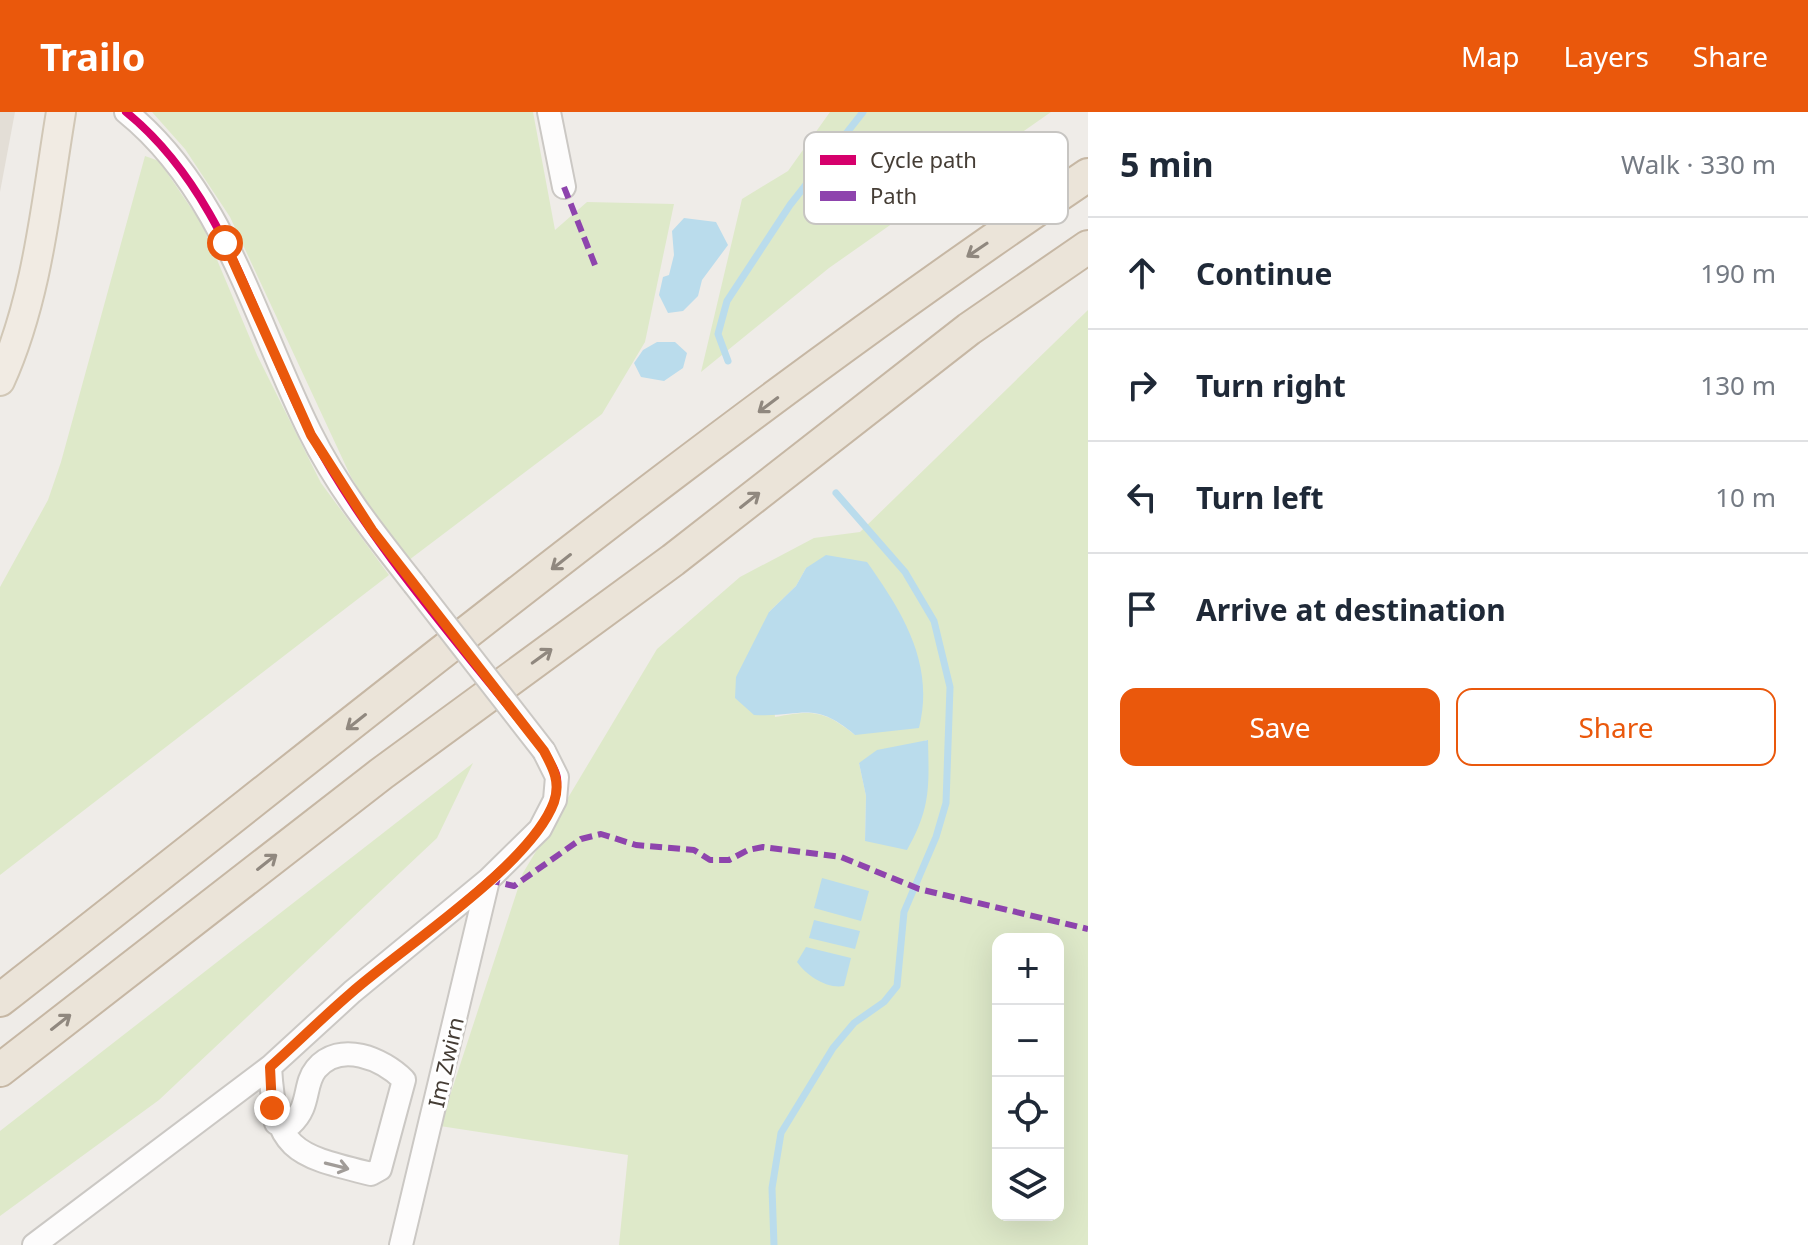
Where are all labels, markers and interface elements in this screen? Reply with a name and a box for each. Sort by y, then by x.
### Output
text: Trailo [40,30,145,82]
text: Map [1461,37,1519,75]
text: Layers [1563,37,1649,75]
text: Share [1693,37,1768,75]
legend [804,132,1068,224]
text: 5 min [1120,141,1214,187]
text: Cycle path [870,144,977,174]
text: Walk · 330 m [1621,146,1776,182]
text: Path [870,180,917,210]
route start [207,225,243,261]
one-way arrow [966,242,988,258]
icon: ahead [1120,251,1164,295]
text: Continue [1196,253,1332,294]
text: 190 m [1700,255,1776,291]
icon: right [1120,363,1164,407]
text: Turn right [1196,365,1346,406]
text: 130 m [1700,367,1776,403]
one-way arrow [758,396,779,413]
icon: left [1120,475,1164,519]
text: Turn left [1196,477,1324,518]
text: 10 m [1715,479,1776,515]
one-way arrow [739,491,760,508]
one-way arrow [551,554,572,571]
icon: arrive [1120,587,1164,631]
text: Arrive at destination [1196,589,1506,630]
one-way arrow [530,647,552,664]
button: Save [1120,688,1440,766]
button: Share [1456,688,1776,766]
one-way arrow [346,714,367,731]
one-way arrow [255,854,277,871]
map controls [992,933,1064,1221]
button: + [992,933,1064,1005]
button: − [992,1005,1064,1077]
one-way arrow [50,1013,71,1030]
street label: Im Zwirn [420,1014,470,1110]
button: locate [992,1077,1064,1149]
route end [254,1090,290,1126]
button: layers [992,1149,1064,1221]
one-way arrow [324,1159,350,1174]

